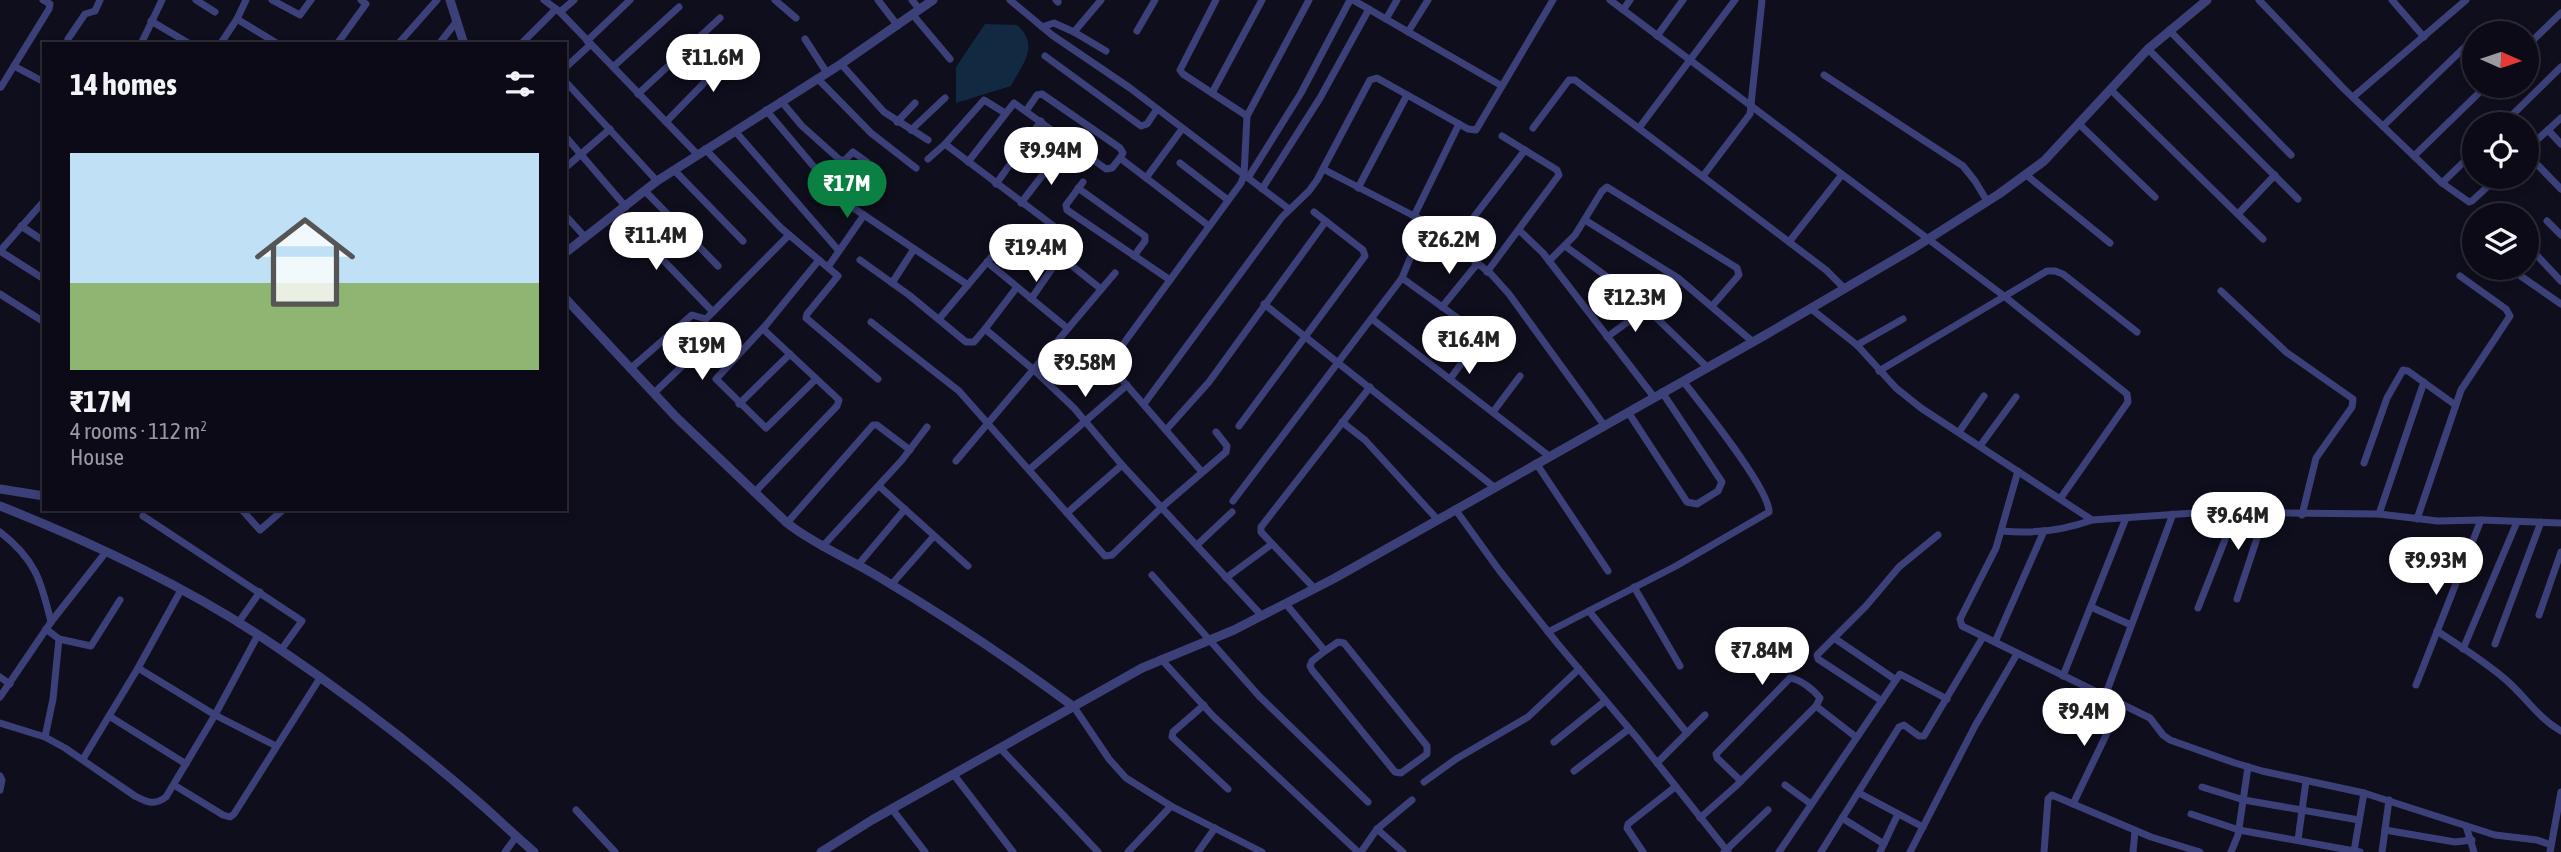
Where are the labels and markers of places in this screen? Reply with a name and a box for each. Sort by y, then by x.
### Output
pin: ₹11.6M [656,34,770,94]
pin: ₹9.94M [994,128,1108,187]
pin: ₹17M [806,160,888,220]
pin: ₹11.4M [599,212,713,272]
pin: ₹26.2M [1392,216,1506,276]
pin: ₹19.4M [979,224,1093,284]
pin: ₹12.3M [1578,274,1692,334]
pin: ₹16.4M [1412,316,1526,376]
pin: ₹19M [661,322,743,382]
pin: ₹9.58M [1028,340,1142,399]
pin: ₹9.64M [2181,492,2295,552]
pin: ₹9.93M [2379,538,2493,597]
pin: ₹7.84M [1705,628,1819,687]
pin: ₹9.4M [2035,688,2133,748]

